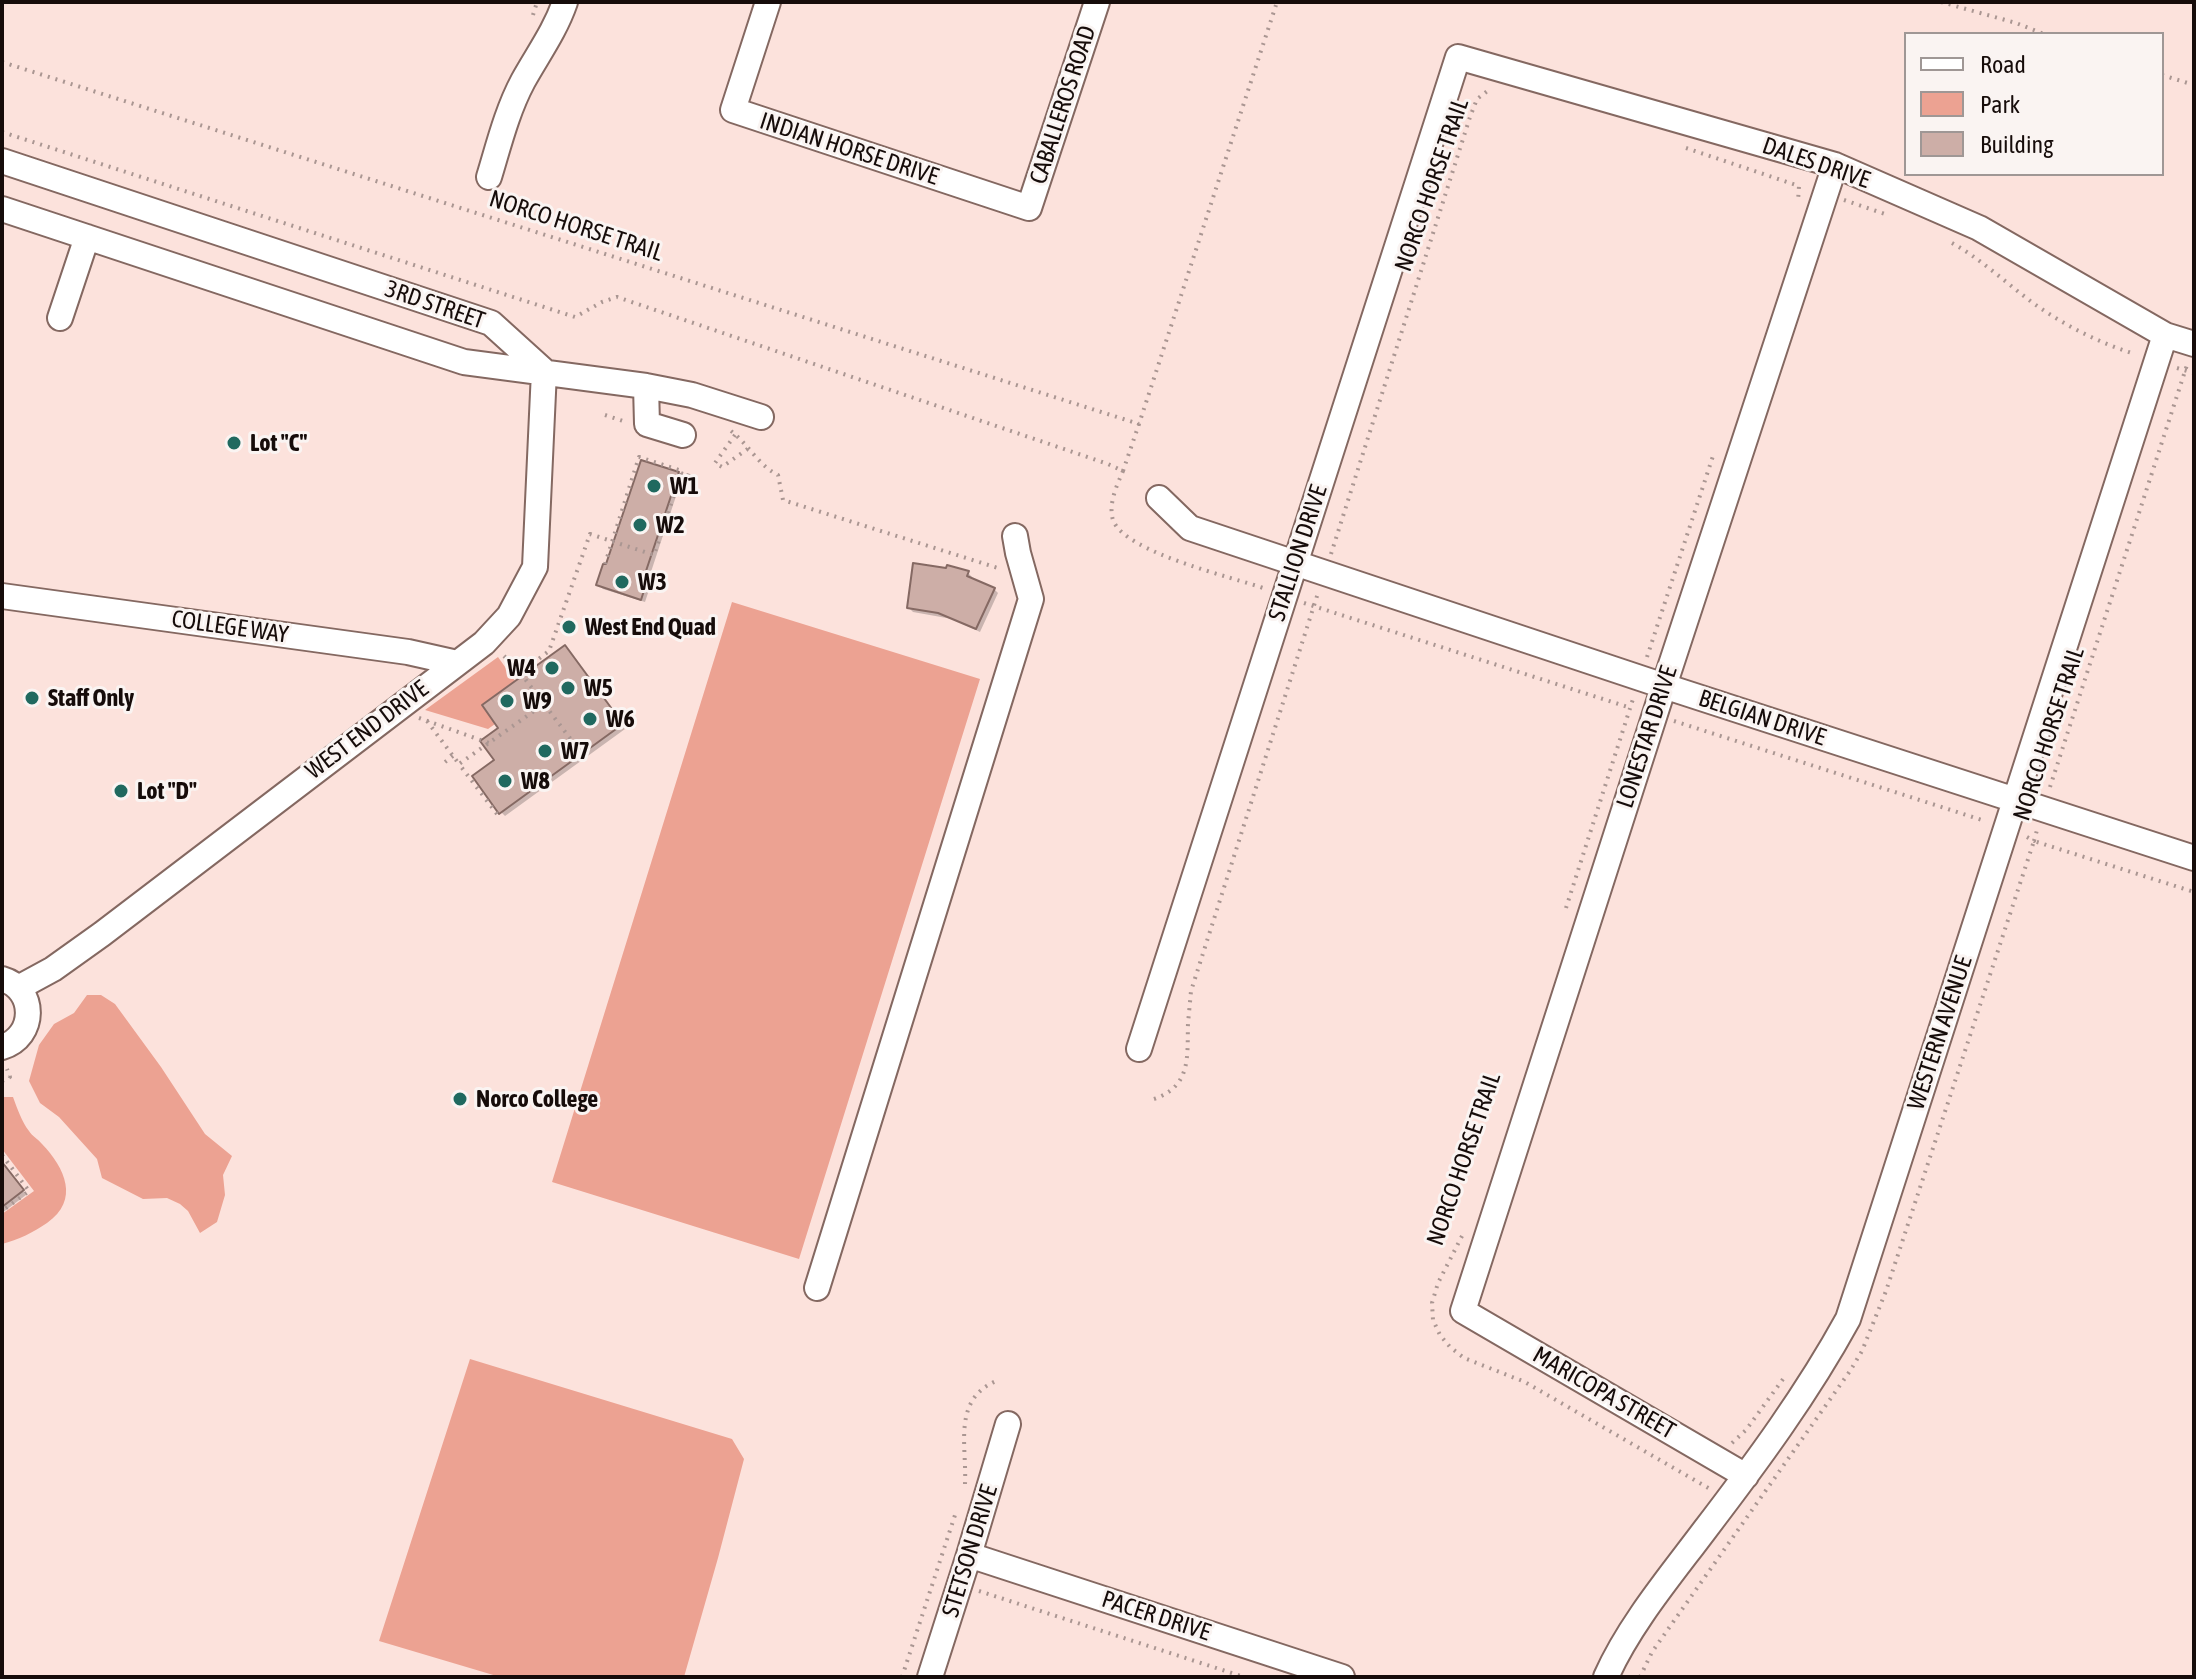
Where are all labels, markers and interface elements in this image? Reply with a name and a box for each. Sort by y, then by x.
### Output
street label: CABALLEROS ROAD [1024,22,1102,188]
legend [1904,32,2164,176]
text: Road [1980,51,2026,78]
text: Park [1980,91,2020,118]
street label: NORCO HORSE TRAIL [1389,95,1475,275]
street label: INDIAN HORSE DRIVE [756,107,942,191]
street label: DALES DRIVE [1759,131,1873,195]
text: Building [1980,131,2053,158]
street label: NORCO HORSE TRAIL [486,184,666,268]
street label: 3RD STREET [381,275,489,335]
place label: Lot "C" [250,429,307,457]
marker: Lot "C" [225,434,243,452]
place label: W1 [670,472,699,500]
marker: W1 [645,477,663,495]
street label: STALLION DRIVE [1263,481,1333,625]
place label: W2 [656,511,685,539]
marker: W2 [631,516,649,534]
place label: W3 [638,568,667,596]
marker: W3 [613,573,631,591]
street label: COLLEGE WAY [170,605,290,649]
place label: West End Quad [585,613,716,641]
marker: West End Quad [560,618,578,636]
street label: NORCO HORSE TRAIL [2007,644,2091,824]
place label: W4 [507,654,536,682]
marker: W4 [543,659,561,677]
street label: LONESTAR DRIVE [1611,662,1683,812]
place label: W5 [584,674,613,702]
street label: WEST END DRIVE [300,675,434,785]
marker: W5 [559,679,577,697]
place label: Staff Only [48,684,134,712]
street label: BELGIAN DRIVE [1695,684,1829,752]
place label: W9 [523,687,552,715]
marker: Staff Only [23,689,41,707]
marker: W9 [498,692,516,710]
place label: W6 [606,705,635,733]
marker: W6 [581,710,599,728]
place label: W7 [561,737,590,765]
marker: W7 [536,742,554,760]
place label: W8 [521,767,550,795]
marker: W8 [496,772,514,790]
place label: Lot "D" [137,777,197,805]
marker: Lot "D" [112,782,130,800]
street label: WESTERN AVENUE [1902,953,1978,1113]
street label: NORCO HORSE TRAIL [1421,1069,1507,1249]
place label: Norco College [476,1085,598,1113]
marker: Norco College [451,1090,469,1108]
street label: MARICOPA STREET [1528,1341,1680,1445]
street label: STETSON DRIVE [936,1482,1004,1620]
street label: PACER DRIVE [1098,1585,1214,1647]

